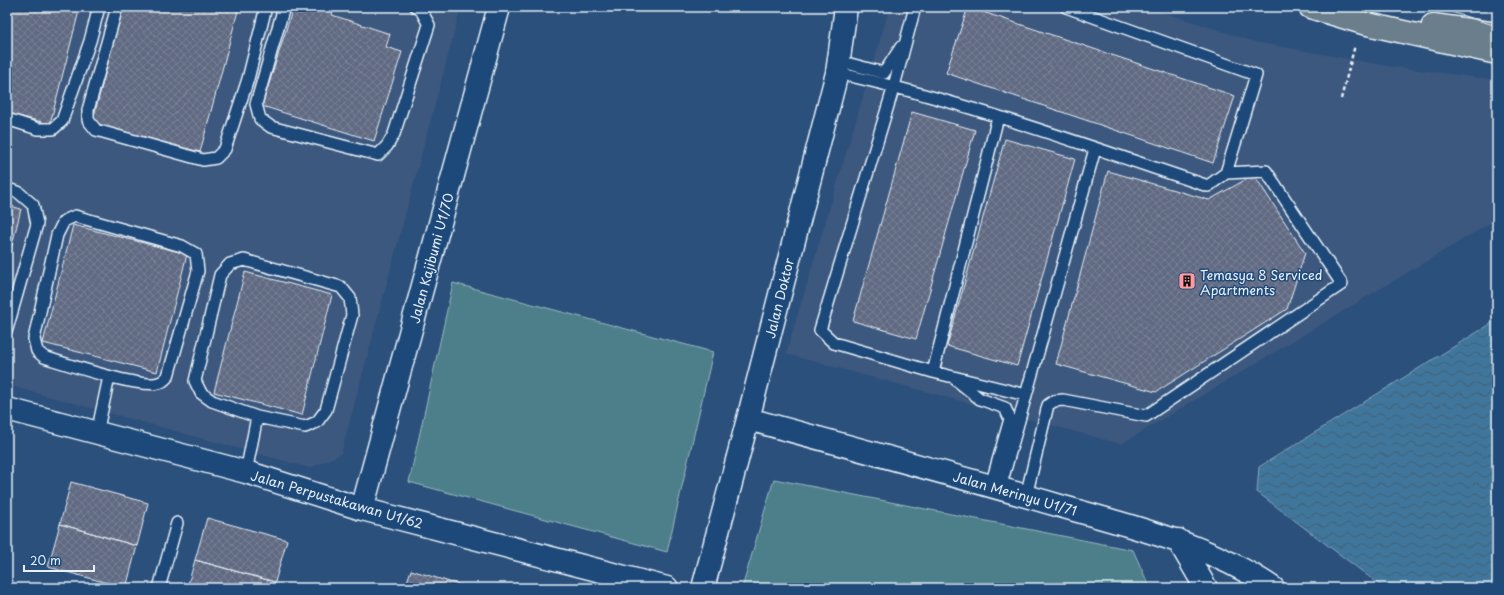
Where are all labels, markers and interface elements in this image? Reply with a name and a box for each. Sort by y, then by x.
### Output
street label: Jalan Kajibumi U1/70 [404,191,458,325]
street label: Jalan Doktor [760,255,798,340]
place label: Temasya 8 Serviced Apartments [1200,265,1323,299]
building icon: Temasya 8 Serviced Apartments [1177,271,1197,291]
street label: Jalan Perpustakawan U1/62 [249,465,425,533]
street label: Jalan Merinyu U1/71 [951,466,1079,520]
scale bar [24,547,94,573]
text: 20 m [30,551,61,569]

